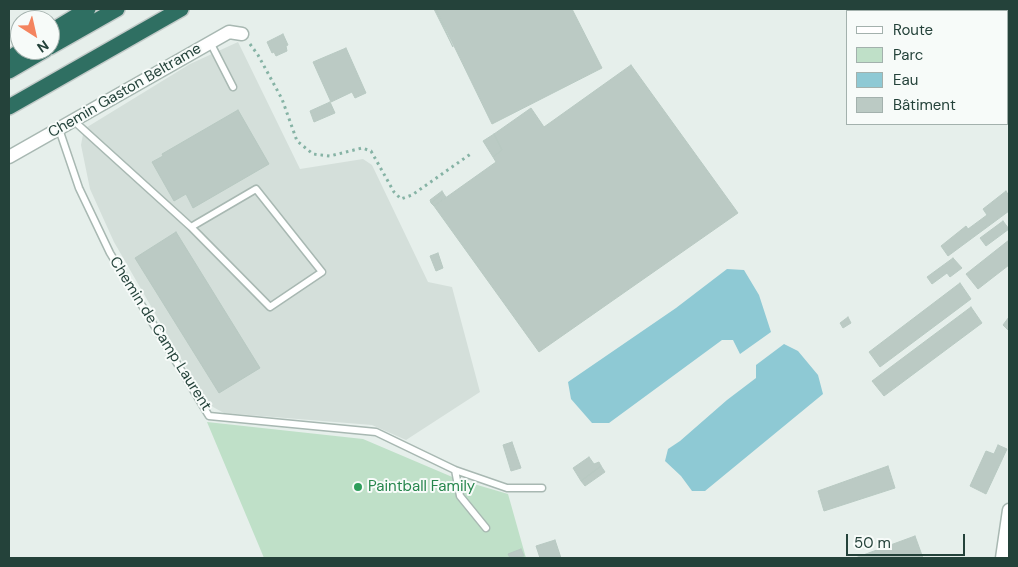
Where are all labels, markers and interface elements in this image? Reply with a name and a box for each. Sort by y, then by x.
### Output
north arrow [10,10,60,60]
legend [846,10,1008,125]
text: Route [893,20,933,40]
text: N [34,36,52,57]
street label: Chemin Gaston Beltrame [45,40,205,142]
text: Parc [893,45,923,65]
text: Eau [893,70,918,90]
text: Bâtiment [893,95,956,115]
street label: Chemin de Camp Laurent [105,254,215,414]
place label: Paintball Family [368,478,475,496]
marker: Paintball Family [352,481,364,493]
scale bar [848,524,967,556]
text: 50 m [854,533,891,553]

